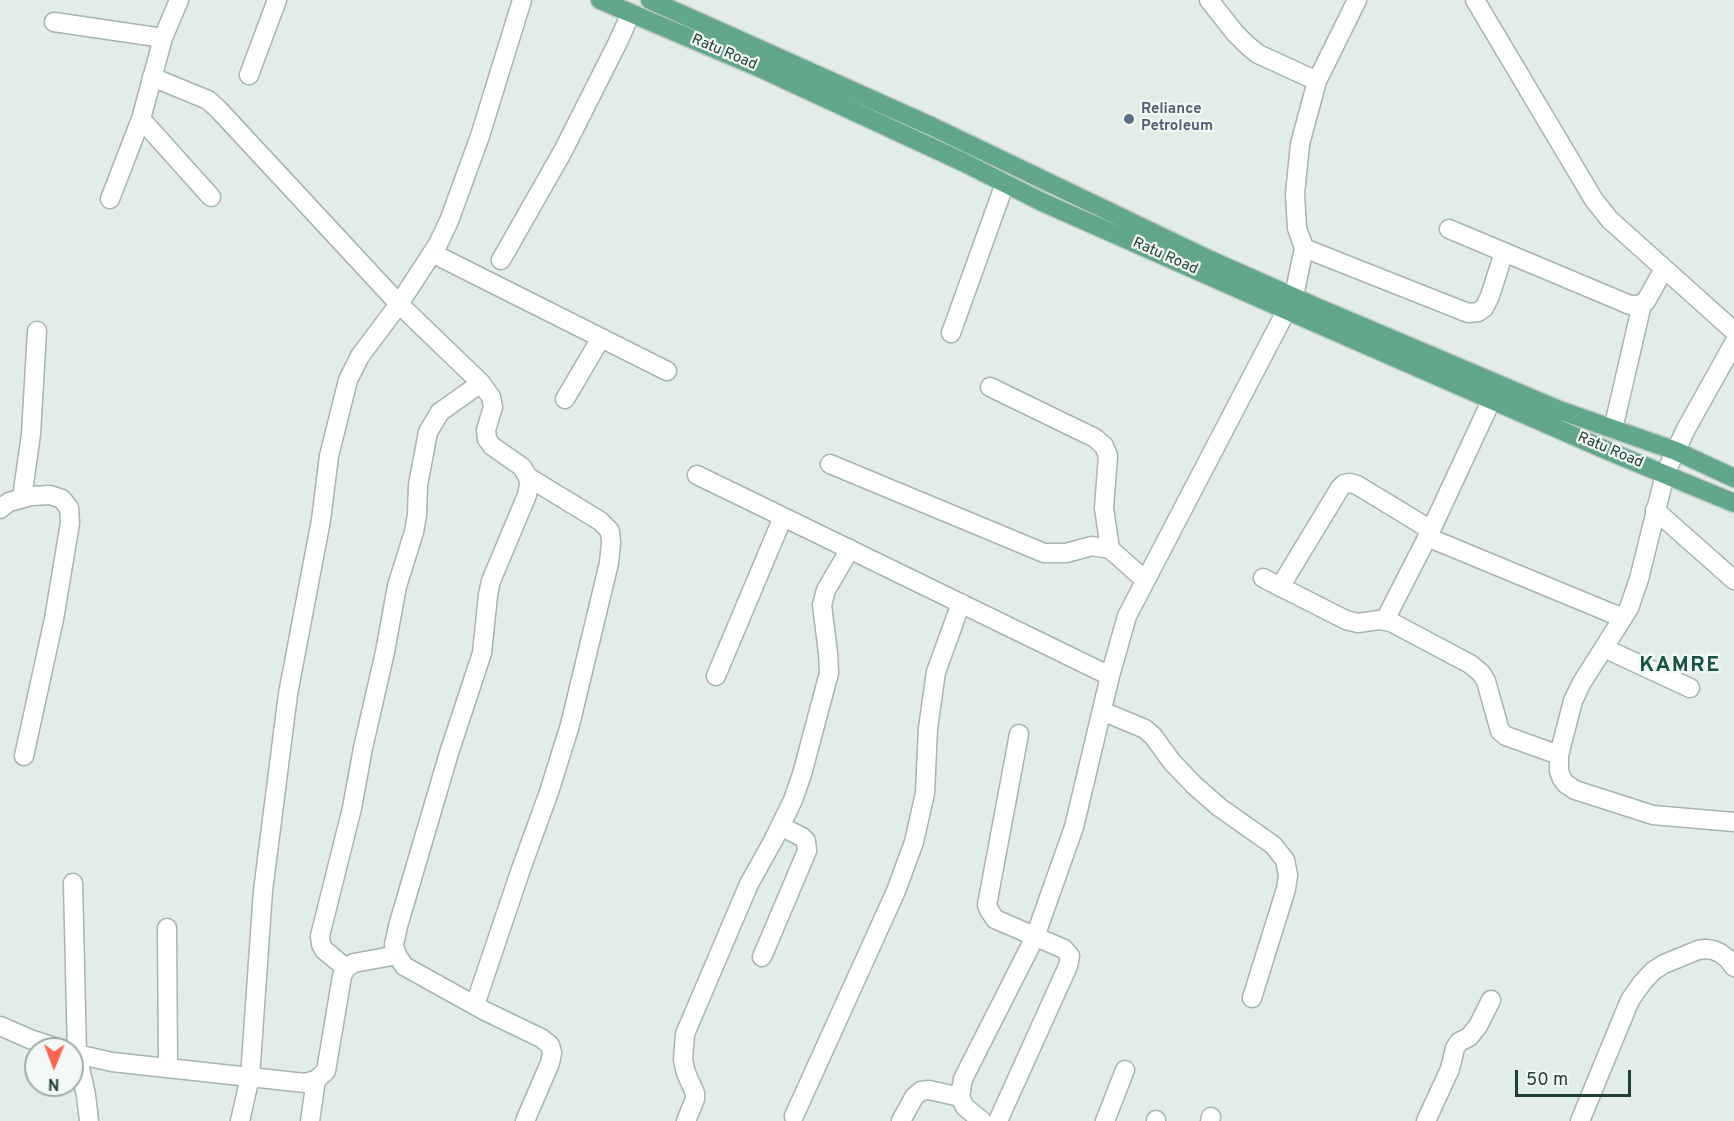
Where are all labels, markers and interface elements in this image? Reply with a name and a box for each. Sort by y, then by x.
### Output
street label: Ratu Road [689,31,759,75]
place label: Reliance Petroleum [1141,101,1213,136]
marker: Reliance Petroleum [1122,112,1136,126]
street label: Ratu Road [1130,235,1200,279]
street label: Ratu Road [1575,429,1645,473]
district label: KAMRE [1639,654,1721,680]
north arrow [24,1037,84,1097]
scale bar [1518,1058,1634,1096]
text: 50 m [1526,1069,1568,1092]
text: N [48,1073,60,1093]

